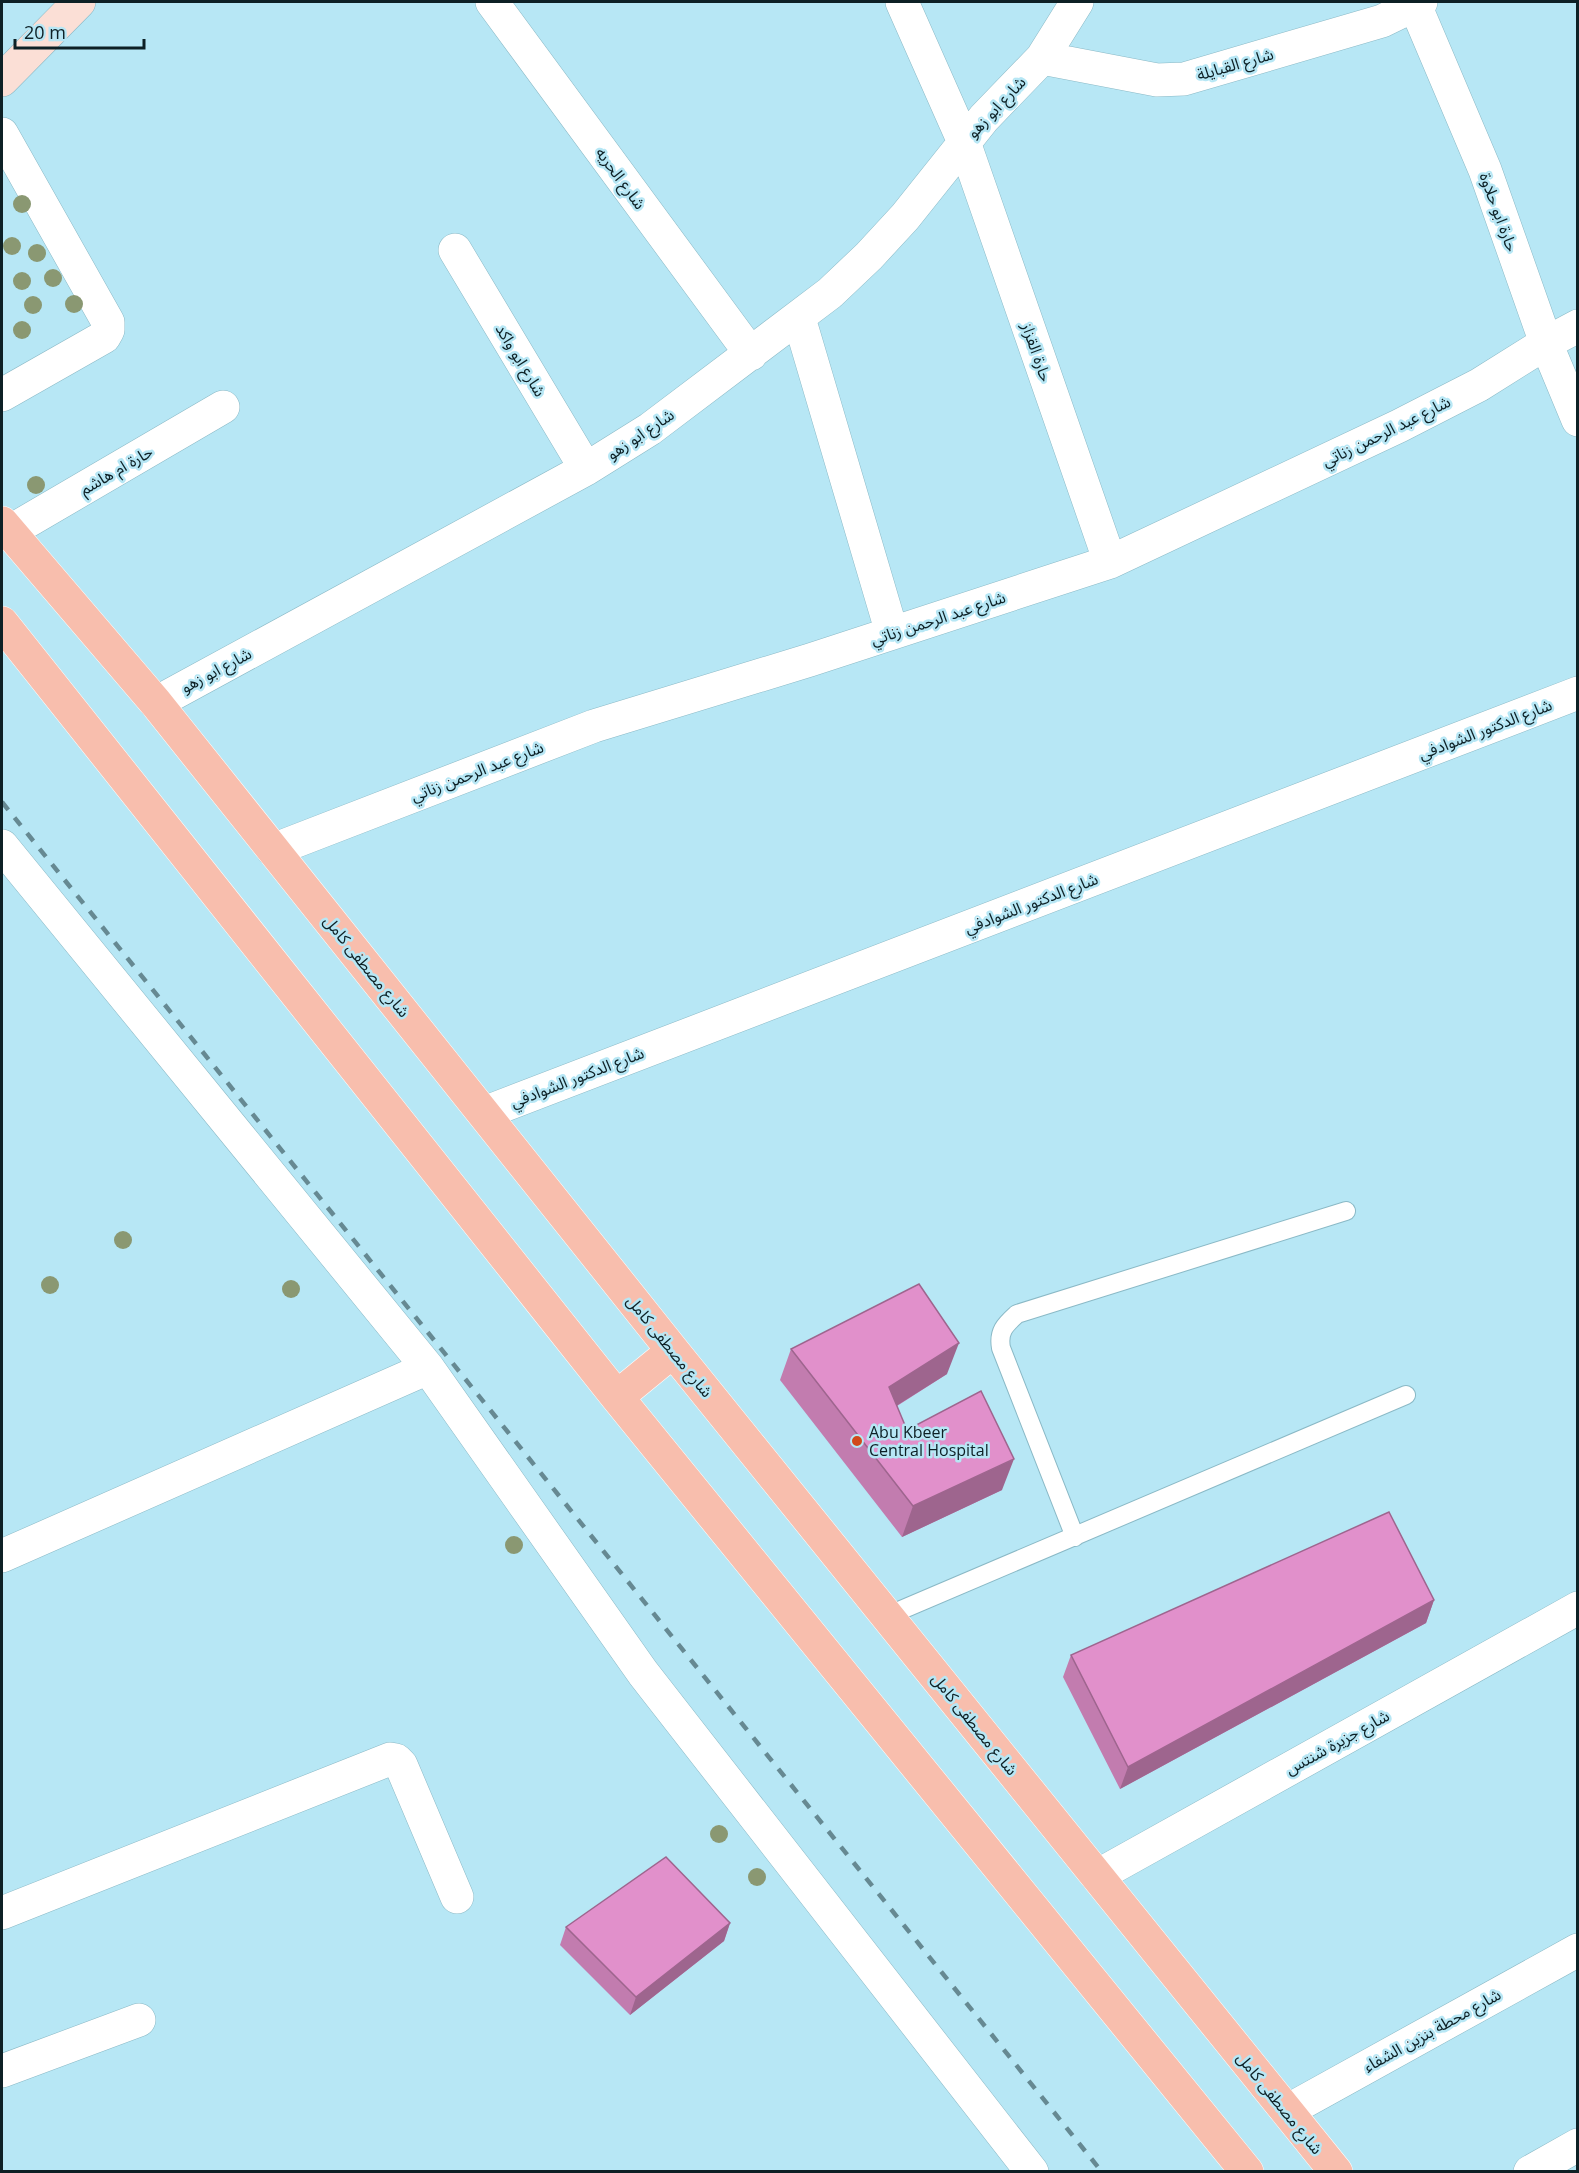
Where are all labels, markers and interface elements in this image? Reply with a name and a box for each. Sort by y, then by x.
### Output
scale bar [15,12,144,50]
text: 20 m [24,20,66,44]
street label: شارع القبايلة [1194,43,1276,87]
street label: شارع ابو زهو [962,71,1032,144]
street label: شارع الحريه [589,142,651,215]
street label: حارة ابو حلاوة [1475,170,1523,254]
street label: حارة القزاز [1016,318,1057,385]
street label: شارع ابو واكد [489,320,551,402]
street label: شارع عبد الرحمن زناتي [1318,390,1455,474]
street label: شارع ابو زهو [602,403,679,466]
street label: حارة ام هاشم [75,440,158,502]
street label: شارع عبد الرحمن زناتي [868,586,1009,652]
street label: شارع ابو زهو [177,642,256,700]
street label: شارع الدكتور الشوادفي [1415,693,1556,766]
street label: شارع عبد الرحمن زناتي [407,736,547,808]
street label: شارع الدكتور الشوادفي [961,867,1102,940]
street label: شارع مصطفى كامل [317,910,415,1023]
street label: شارع الدكتور الشوادفي [507,1041,648,1114]
street label: شارع مصطفى كامل [620,1290,718,1403]
place label: Abu Kbeer Central Hospital [869,1421,989,1461]
marker: Abu Kbeer Central Hospital [850,1434,864,1448]
street label: شارع مصطفى كامل [925,1668,1023,1781]
street label: شارع جزيرة شنتس [1281,1704,1394,1782]
street label: شارع محطة بنزين الشفاء [1359,1983,1506,2079]
street label: شارع مصطفى كامل [1230,2047,1328,2160]

